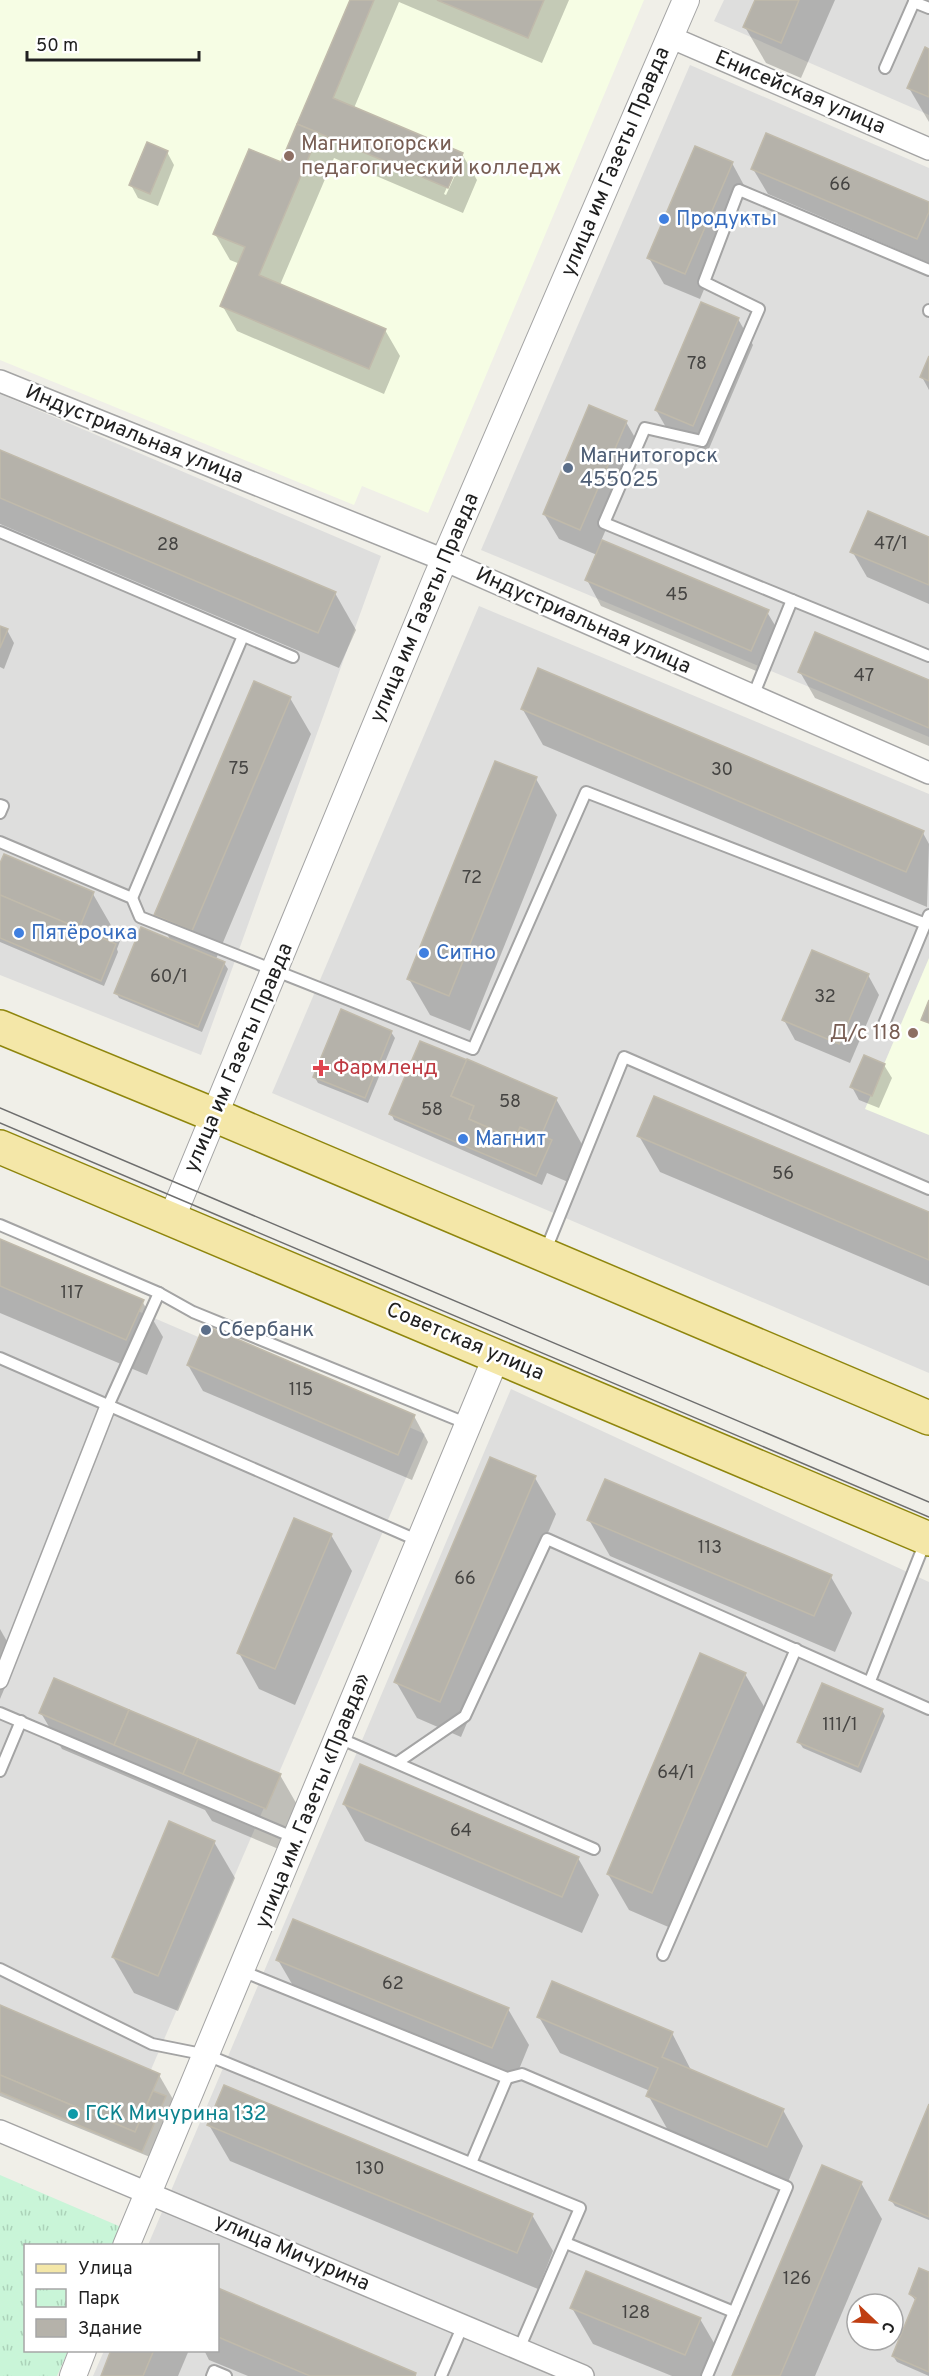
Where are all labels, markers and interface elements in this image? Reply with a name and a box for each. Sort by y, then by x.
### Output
scale bar [27,24,200,62]
text: 50 m [36,35,78,58]
street label: улица им Газеты Правда [555,43,677,281]
street label: Енисейская улица [711,45,889,141]
place label: Магнитогорски педагогический колледж [301,131,562,182]
marker: Магнитогорски педагогический колледж [282,149,296,163]
house number: 66 [829,174,851,197]
place label: Продукты [676,206,777,233]
marker: Продукты [657,212,671,226]
house number: 78 [687,353,707,376]
street label: Индустриальная улица [21,379,247,491]
place label: Магнитогорск 455025 [580,443,718,494]
marker: Магнитогорск 455025 [561,461,575,475]
street label: улица им Газеты Правда [364,489,486,727]
house number: 47/1 [874,533,908,556]
house number: 28 [157,534,179,557]
street label: Индустриальная улица [471,561,695,681]
house number: 45 [666,584,688,607]
house number: 47 [854,665,874,688]
house number: 75 [229,758,249,781]
house number: 30 [711,759,733,782]
house number: 72 [462,867,482,890]
place label: Пятёрочка [31,920,137,947]
marker: Пятёрочка [12,926,26,940]
street label: улица им Газеты Правда [178,939,300,1177]
place label: Ситно [436,940,496,967]
marker: Ситно [417,946,431,960]
house number: 60/1 [150,966,188,989]
house number: 32 [814,986,836,1009]
place label: Д/с 118 [830,1020,901,1047]
marker: Д/с 118 [906,1026,920,1040]
place label: Фармленд [333,1055,438,1082]
marker: Фармленд [314,1061,328,1075]
house number: 58 [499,1091,521,1114]
house number: 58 [421,1099,443,1122]
place label: Магнит [475,1126,546,1153]
marker: Магнит [456,1132,470,1146]
house number: 56 [772,1163,794,1186]
house number: 117 [61,1282,83,1305]
street label: Советская улица [382,1297,548,1387]
place label: Сбербанк [218,1317,314,1344]
marker: Сбербанк [199,1323,213,1337]
house number: 115 [289,1379,313,1402]
house number: 113 [698,1537,722,1560]
house number: 66 [454,1568,476,1591]
street label: улица им. Газеты «Правда» [249,1669,377,1933]
house number: 111/1 [822,1714,858,1737]
house number: 64/1 [657,1762,695,1785]
house number: 64 [450,1820,472,1843]
house number: 62 [382,1973,404,1996]
place label: ГСК Мичурина 132 [85,2101,267,2128]
marker: ГСК Мичурина 132 [66,2107,80,2121]
house number: 130 [356,2158,384,2181]
street label: улица Мичурина [210,2208,374,2298]
legend [24,2244,219,2352]
text: Улица [78,2258,132,2281]
house number: 126 [783,2268,811,2291]
text: Парк [78,2288,120,2311]
north arrow [845,2292,905,2352]
house number: 128 [622,2302,650,2325]
text: Здание [78,2318,142,2341]
text: С [876,2318,898,2336]

